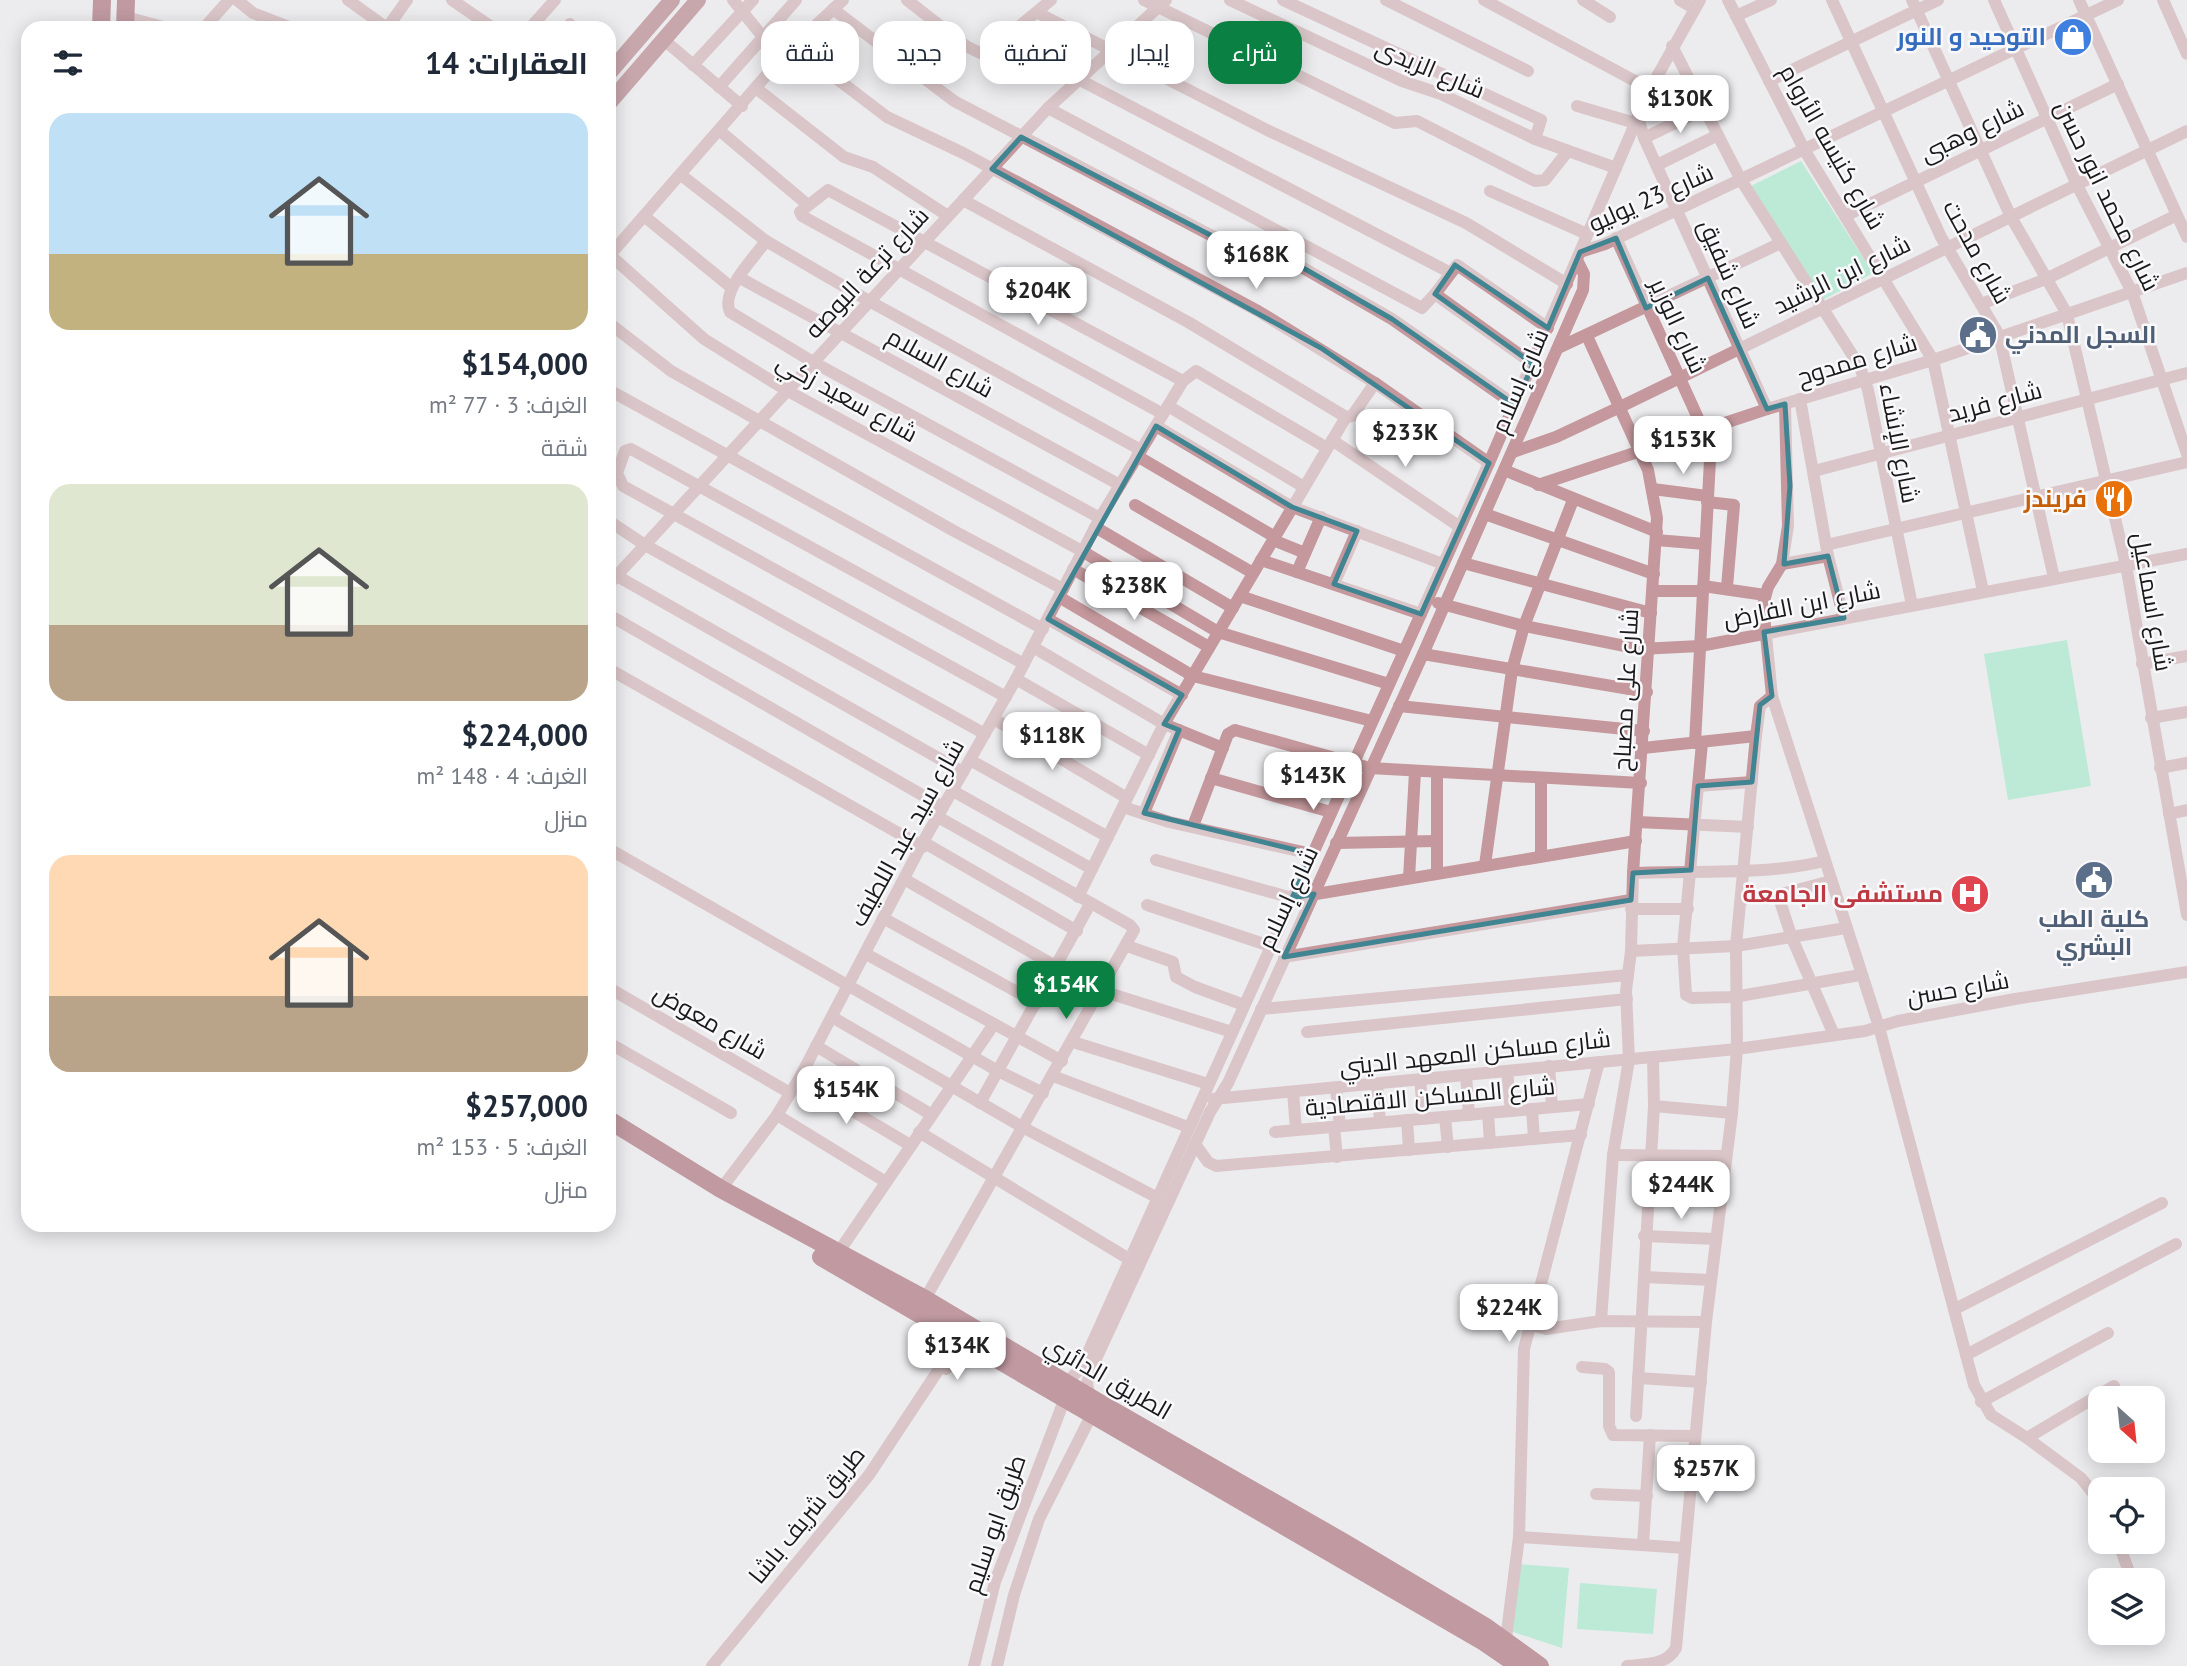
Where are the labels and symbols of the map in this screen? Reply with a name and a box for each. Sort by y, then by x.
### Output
shop icon: التوحيد و النور [2052,16,2094,58]
place label: التوحيد و النور [1896,21,2046,52]
street label: شارع الزيدى [1370,32,1490,106]
street label: شارع كنيسه الأروام [1772,59,1892,235]
pin: $130K [1631,76,1729,135]
street label: شارع وهبى [1915,92,2029,170]
street label: شارع محمد انور حسن [2047,96,2167,296]
street label: شارع 23 يوليو [1584,156,1718,240]
street label: شارع مدحت [1935,194,2019,310]
street label: شارع ترعة البوصه [798,200,936,346]
street label: شارع شفيق [1691,214,1767,334]
street label: شارع ابن الرشيد [1768,228,1916,322]
pin: $168K [1207,232,1305,291]
pin: $204K [989,268,1087,327]
street label: شارع الوزير [1641,271,1714,379]
public building icon: السجل المدني [1957,314,1999,356]
place label: السجل المدني [2005,319,2156,354]
street label: شارع السلام [881,320,999,406]
street label: شارع إسلام [1484,324,1556,438]
street label: شارع ممدوح [1793,327,1921,393]
street label: شارع سعيد زكي [769,346,923,453]
street label: شارع فريد [1945,374,2045,430]
street label: شارع الإنشاء [1872,380,1926,506]
pin: $233K [1356,410,1454,469]
pin: $153K [1634,416,1732,476]
restaurant icon: فريندز [2093,478,2135,520]
place label: فريندز [2023,483,2087,514]
street label: شارع اسماعيل [2124,530,2180,674]
pin: $238K [1085,562,1183,622]
street label: شارع ابن الفارض [1721,574,1883,636]
street label: شارع على مصباح [1606,608,1646,772]
pin: $118K [1003,712,1101,772]
street label: شارع سيد عبد اللطيف [842,733,972,933]
pin: $143K [1264,752,1362,812]
street label: شارع إسلام [1250,841,1326,955]
public building icon: كلية الطب البشري [2073,859,2115,901]
hospital icon: مستشفى الجامعة [1949,873,1991,915]
place label: مستشفى الجامعة [1742,878,1943,909]
place label: كلية الطب البشري [2039,903,2149,966]
pin: $154K [1017,962,1115,1021]
street label: شارع حسن [1904,964,2012,1014]
street label: شارع معوض [647,977,773,1067]
street label: شارع مساكن المعهد الديني [1338,1023,1613,1086]
pin: $154K [797,1066,895,1126]
street label: شارع المساكن الاقتصادية [1304,1070,1556,1124]
pin: $244K [1632,1162,1730,1221]
pin: $224K [1460,1284,1558,1344]
pin: $134K [908,1322,1006,1382]
street label: الطريق الدائري [1038,1329,1177,1429]
north arrow [2088,1386,2165,1463]
street label: طريق شريف باشا [742,1440,872,1590]
pin: $257K [1657,1446,1755,1505]
street label: طريق ابو سليم [956,1450,1034,1598]

